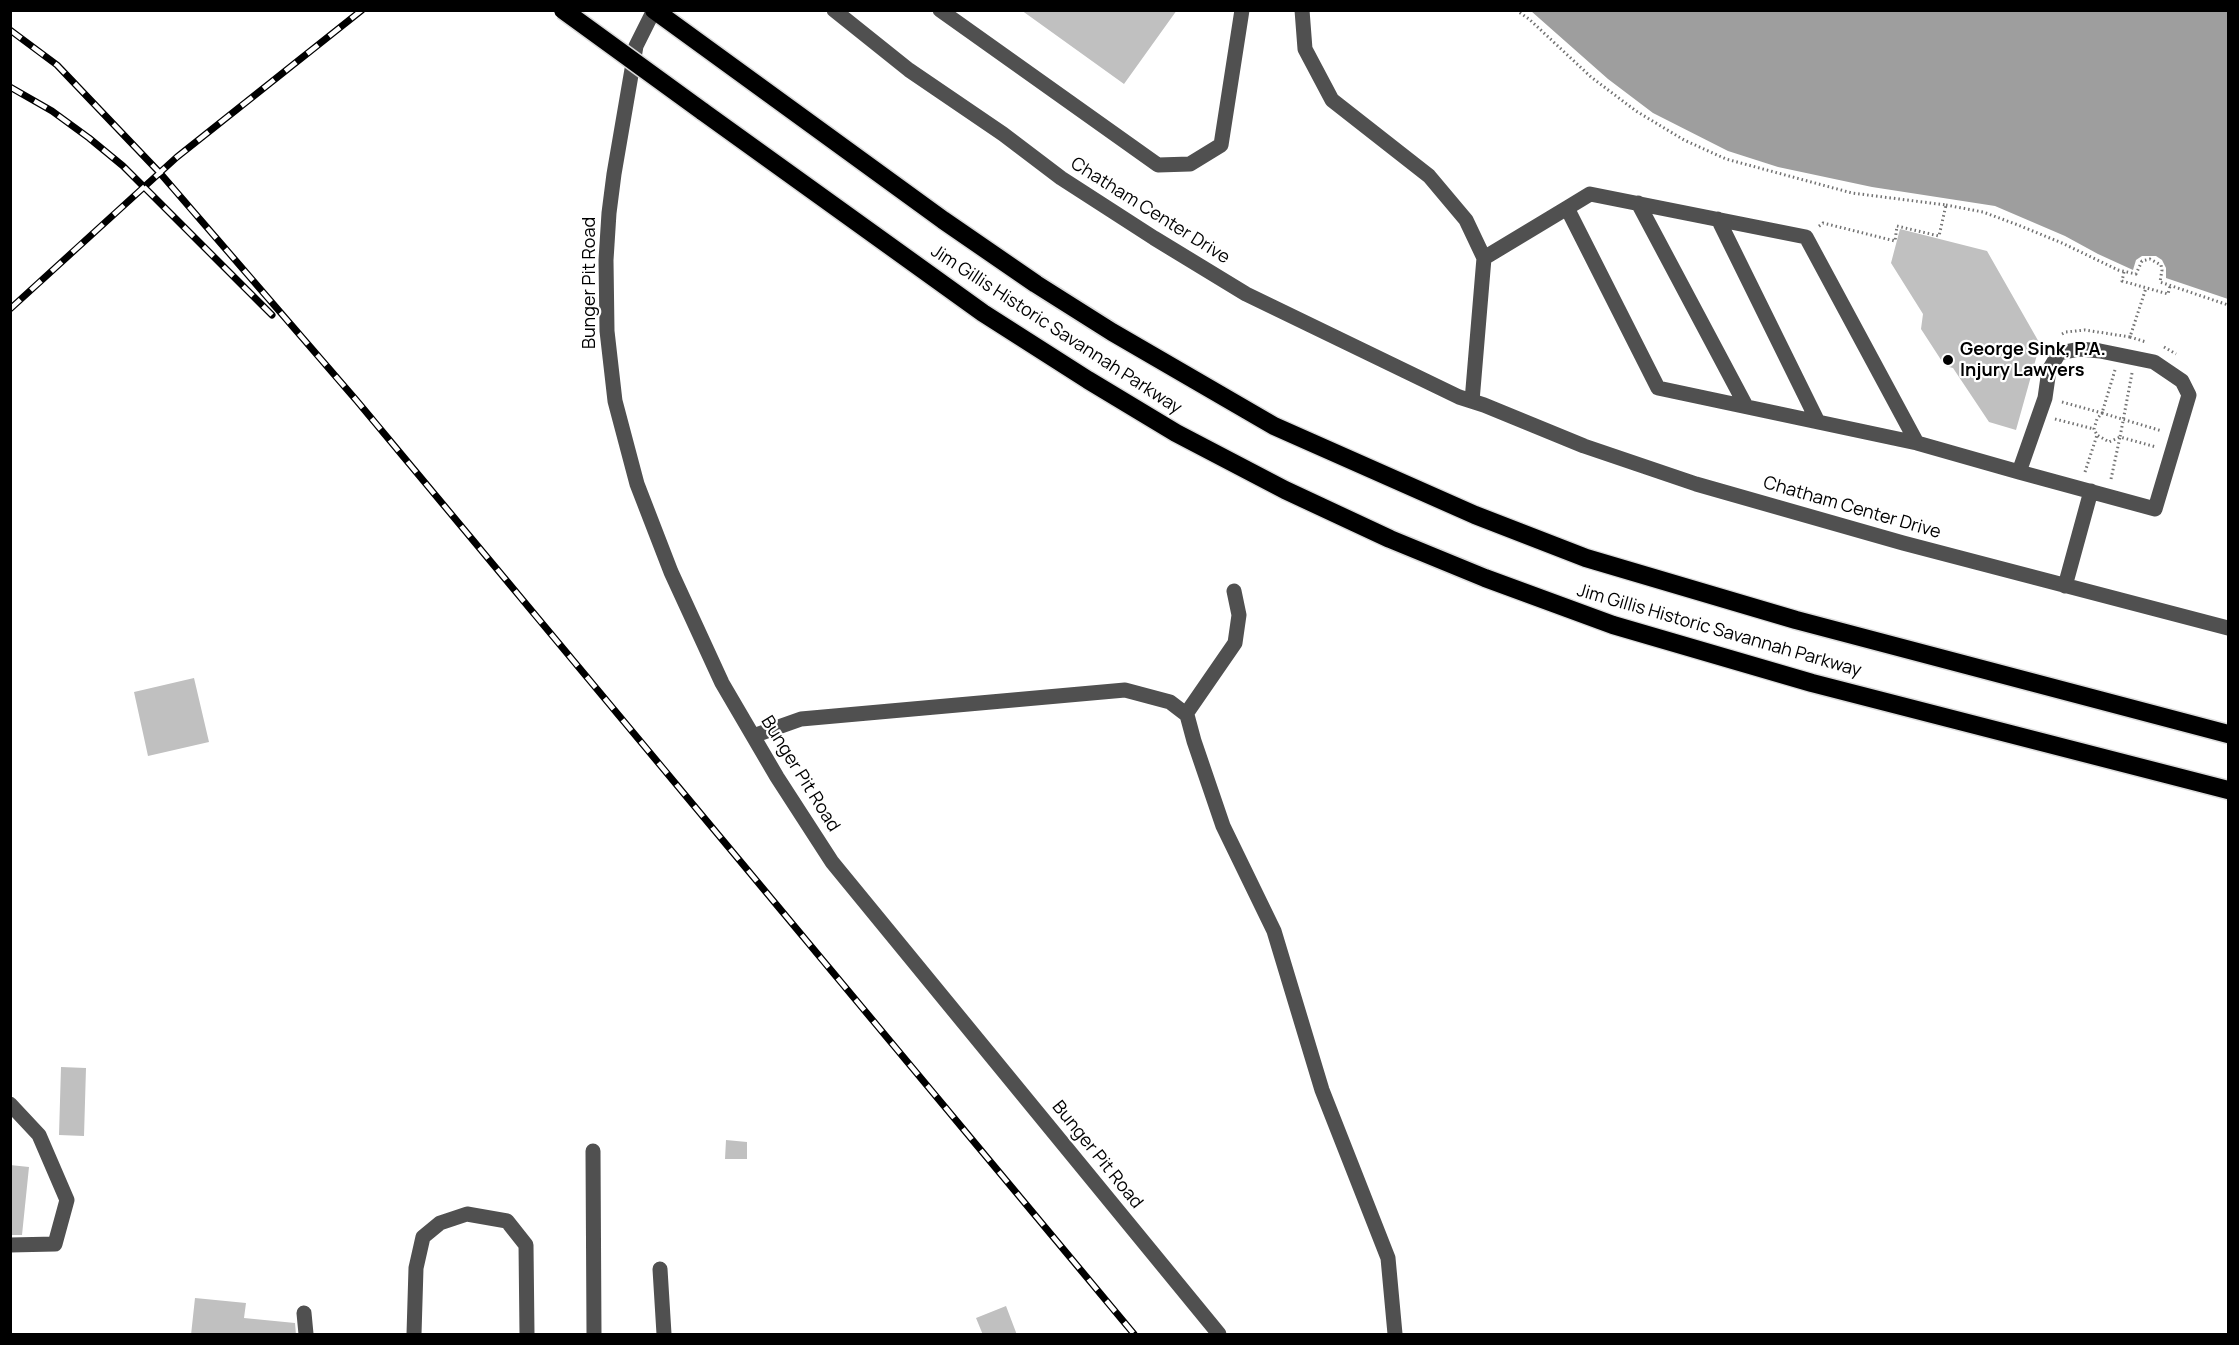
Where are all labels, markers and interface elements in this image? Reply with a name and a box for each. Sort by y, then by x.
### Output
street label: Chatham Center Drive [1066,153,1234,269]
street label: Bunger Pit Road [579,217,601,349]
street label: Jim Gillis Historic Savannah Parkway [926,241,1186,419]
place label: George Sink, P.A. Injury Lawyers [1960,339,2106,382]
marker: George Sink, P.A. Injury Lawyers [1941,353,1955,367]
street label: Chatham Center Drive [1761,472,1943,544]
street label: Jim Gillis Historic Savannah Parkway [1574,580,1864,682]
street label: Bunger Pit Road [756,712,844,836]
street label: Bunger Pit Road [1047,1097,1147,1213]

